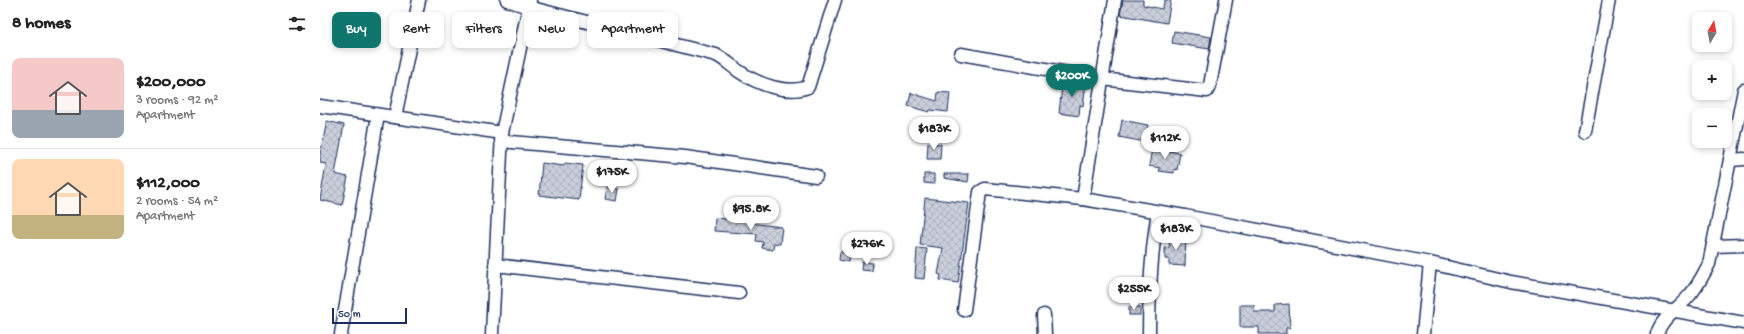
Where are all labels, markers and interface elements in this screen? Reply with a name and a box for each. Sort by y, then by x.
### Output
chip: Buy [332,12,381,48]
chip: Rent [389,12,444,48]
chip: Filters [452,12,516,48]
chip: New [524,12,579,48]
chip: Apartment [587,12,678,48]
north arrow [1692,12,1732,52]
map controls [1692,12,1732,148]
icon: filters [286,13,308,35]
text: 8 homes [12,14,70,34]
button: + [1692,60,1732,100]
pin: $200K [1044,64,1100,98]
text: $200K [1055,69,1089,84]
text: $200,000 [136,73,206,93]
icon: home [44,74,92,122]
text: 3 rooms · 92 m² [136,93,219,108]
text: Apartment [136,108,195,123]
button: − [1692,108,1732,148]
pin: $183K [906,117,962,151]
text: $183K [918,122,950,137]
pin: $112K [1137,126,1193,160]
text: $112K [1150,131,1180,146]
pin: $175K [584,160,640,194]
text: $175K [596,165,628,180]
text: $112,000 [136,174,200,194]
icon: home [44,175,92,223]
text: 2 rooms · 54 m² [136,194,218,209]
pin: $95.8K [718,197,784,231]
text: $95.8K [732,202,770,217]
text: Apartment [136,209,195,224]
pin: $183K [1148,217,1204,251]
text: $183K [1160,222,1192,237]
pin: $276K [839,232,895,266]
text: $276K [851,237,883,252]
pin: $255K [1106,277,1162,311]
text: $255K [1117,282,1151,297]
scale bar [332,306,407,325]
text: 50 m [338,309,360,321]

